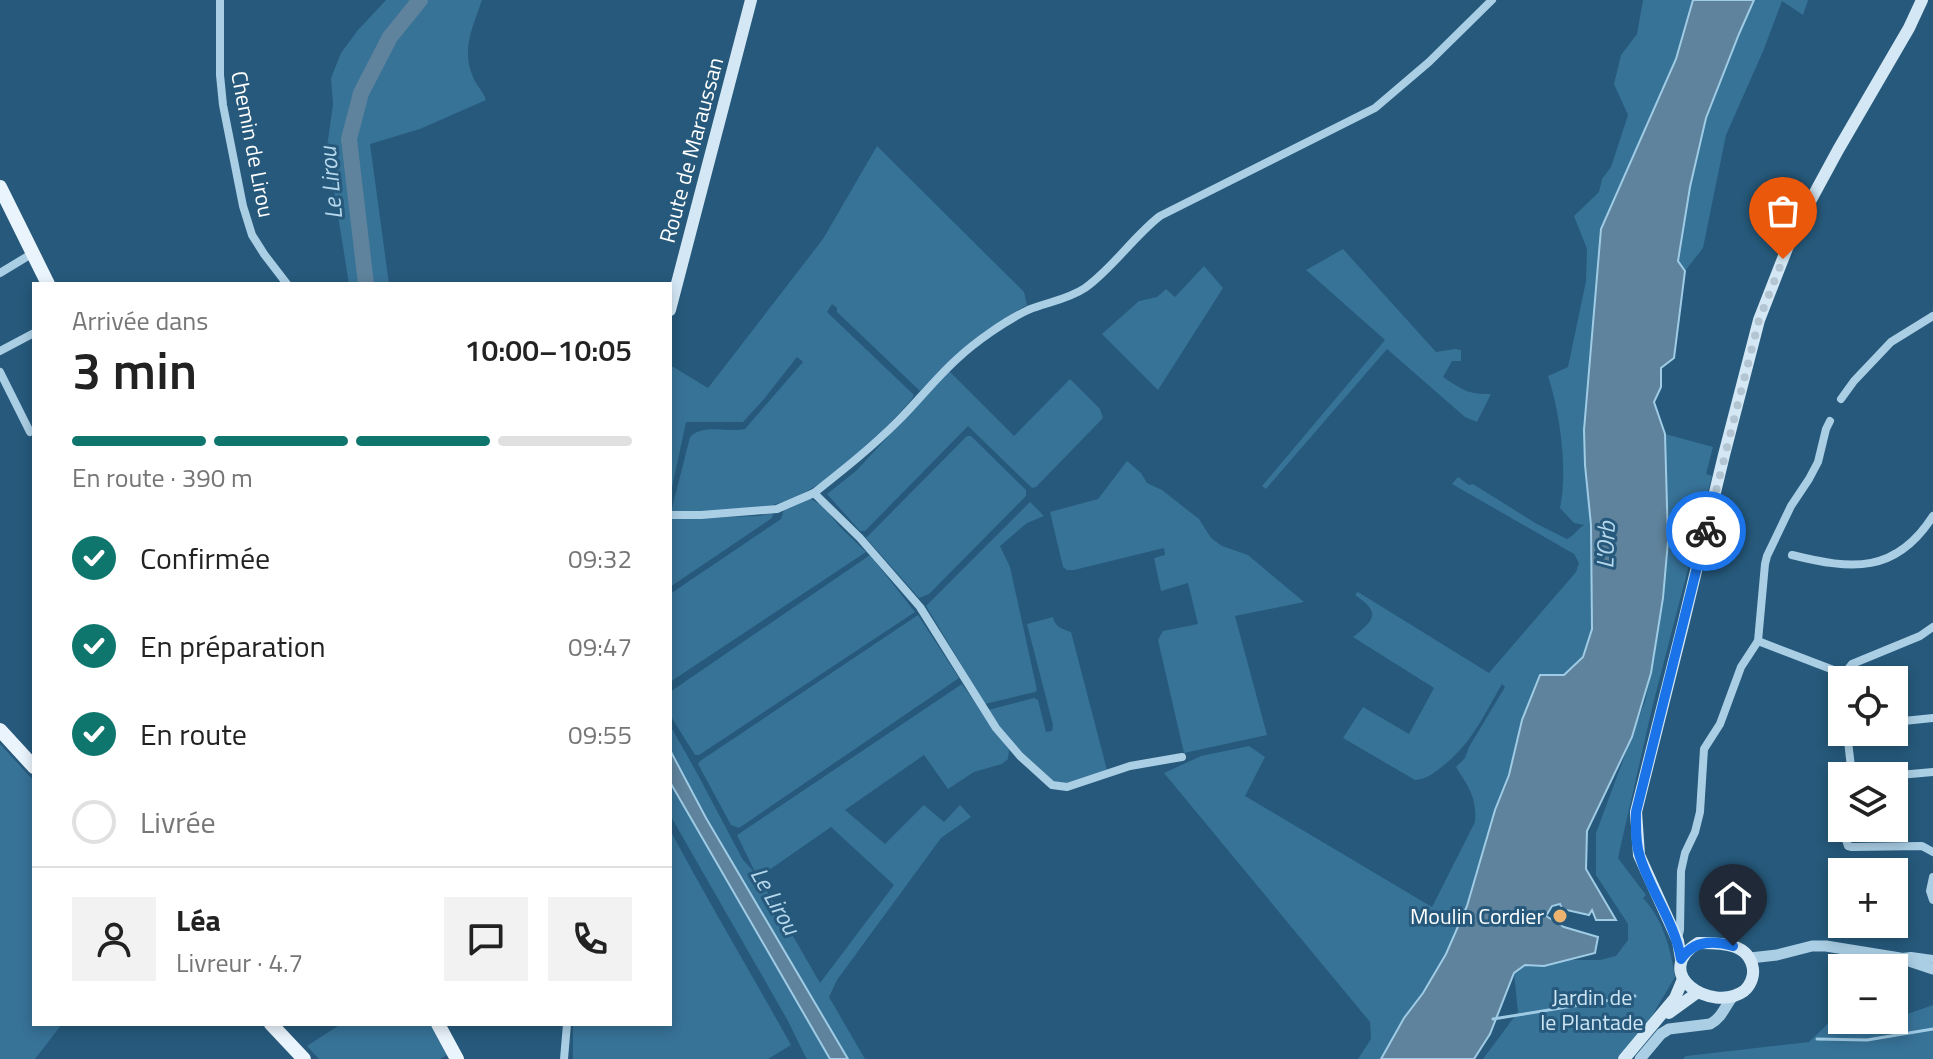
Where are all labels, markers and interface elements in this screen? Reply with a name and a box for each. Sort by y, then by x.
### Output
street label: Route de Maraussan [650,53,732,247]
street label: Chemin de Lirou [222,68,284,220]
water label: Le Lirou [309,143,351,221]
pin [1749,177,1817,259]
icon: bag [1761,189,1805,233]
text: Arrivée dans [72,301,208,340]
text: 10:00–10:05 [465,327,632,373]
text: 3 min [72,330,197,409]
text: En route · 390 m [72,458,253,497]
courier [1666,491,1746,571]
icon: bike [1684,509,1728,553]
water label: L'Orb [1586,520,1624,569]
text: Confirmée [140,535,270,581]
icon: check [72,536,116,580]
text: 09:32 [568,539,632,578]
text: En préparation [140,623,326,669]
icon: check [72,624,116,668]
text: 09:47 [568,627,632,666]
map controls [1828,666,1908,1034]
button: locate [1828,666,1908,746]
text: En route [140,711,247,757]
icon: check [72,712,116,756]
text: 09:55 [568,715,632,754]
button: layers [1828,762,1908,842]
text: Livrée [140,799,216,845]
button: + [1828,858,1908,938]
water label: Le Lirou [742,860,811,943]
pin [1699,864,1767,946]
icon: home [1711,876,1755,920]
button: person [72,897,156,981]
text: Léa [176,897,221,943]
button: chat [444,897,528,981]
button: phone [548,897,632,981]
place label: Moulin Cordier [1410,899,1544,933]
marker: Moulin Cordier [1551,907,1569,925]
text: Livreur · 4.7 [176,943,303,982]
button: − [1828,954,1908,1034]
park label: Jardin de le Plantade [1540,980,1644,1039]

